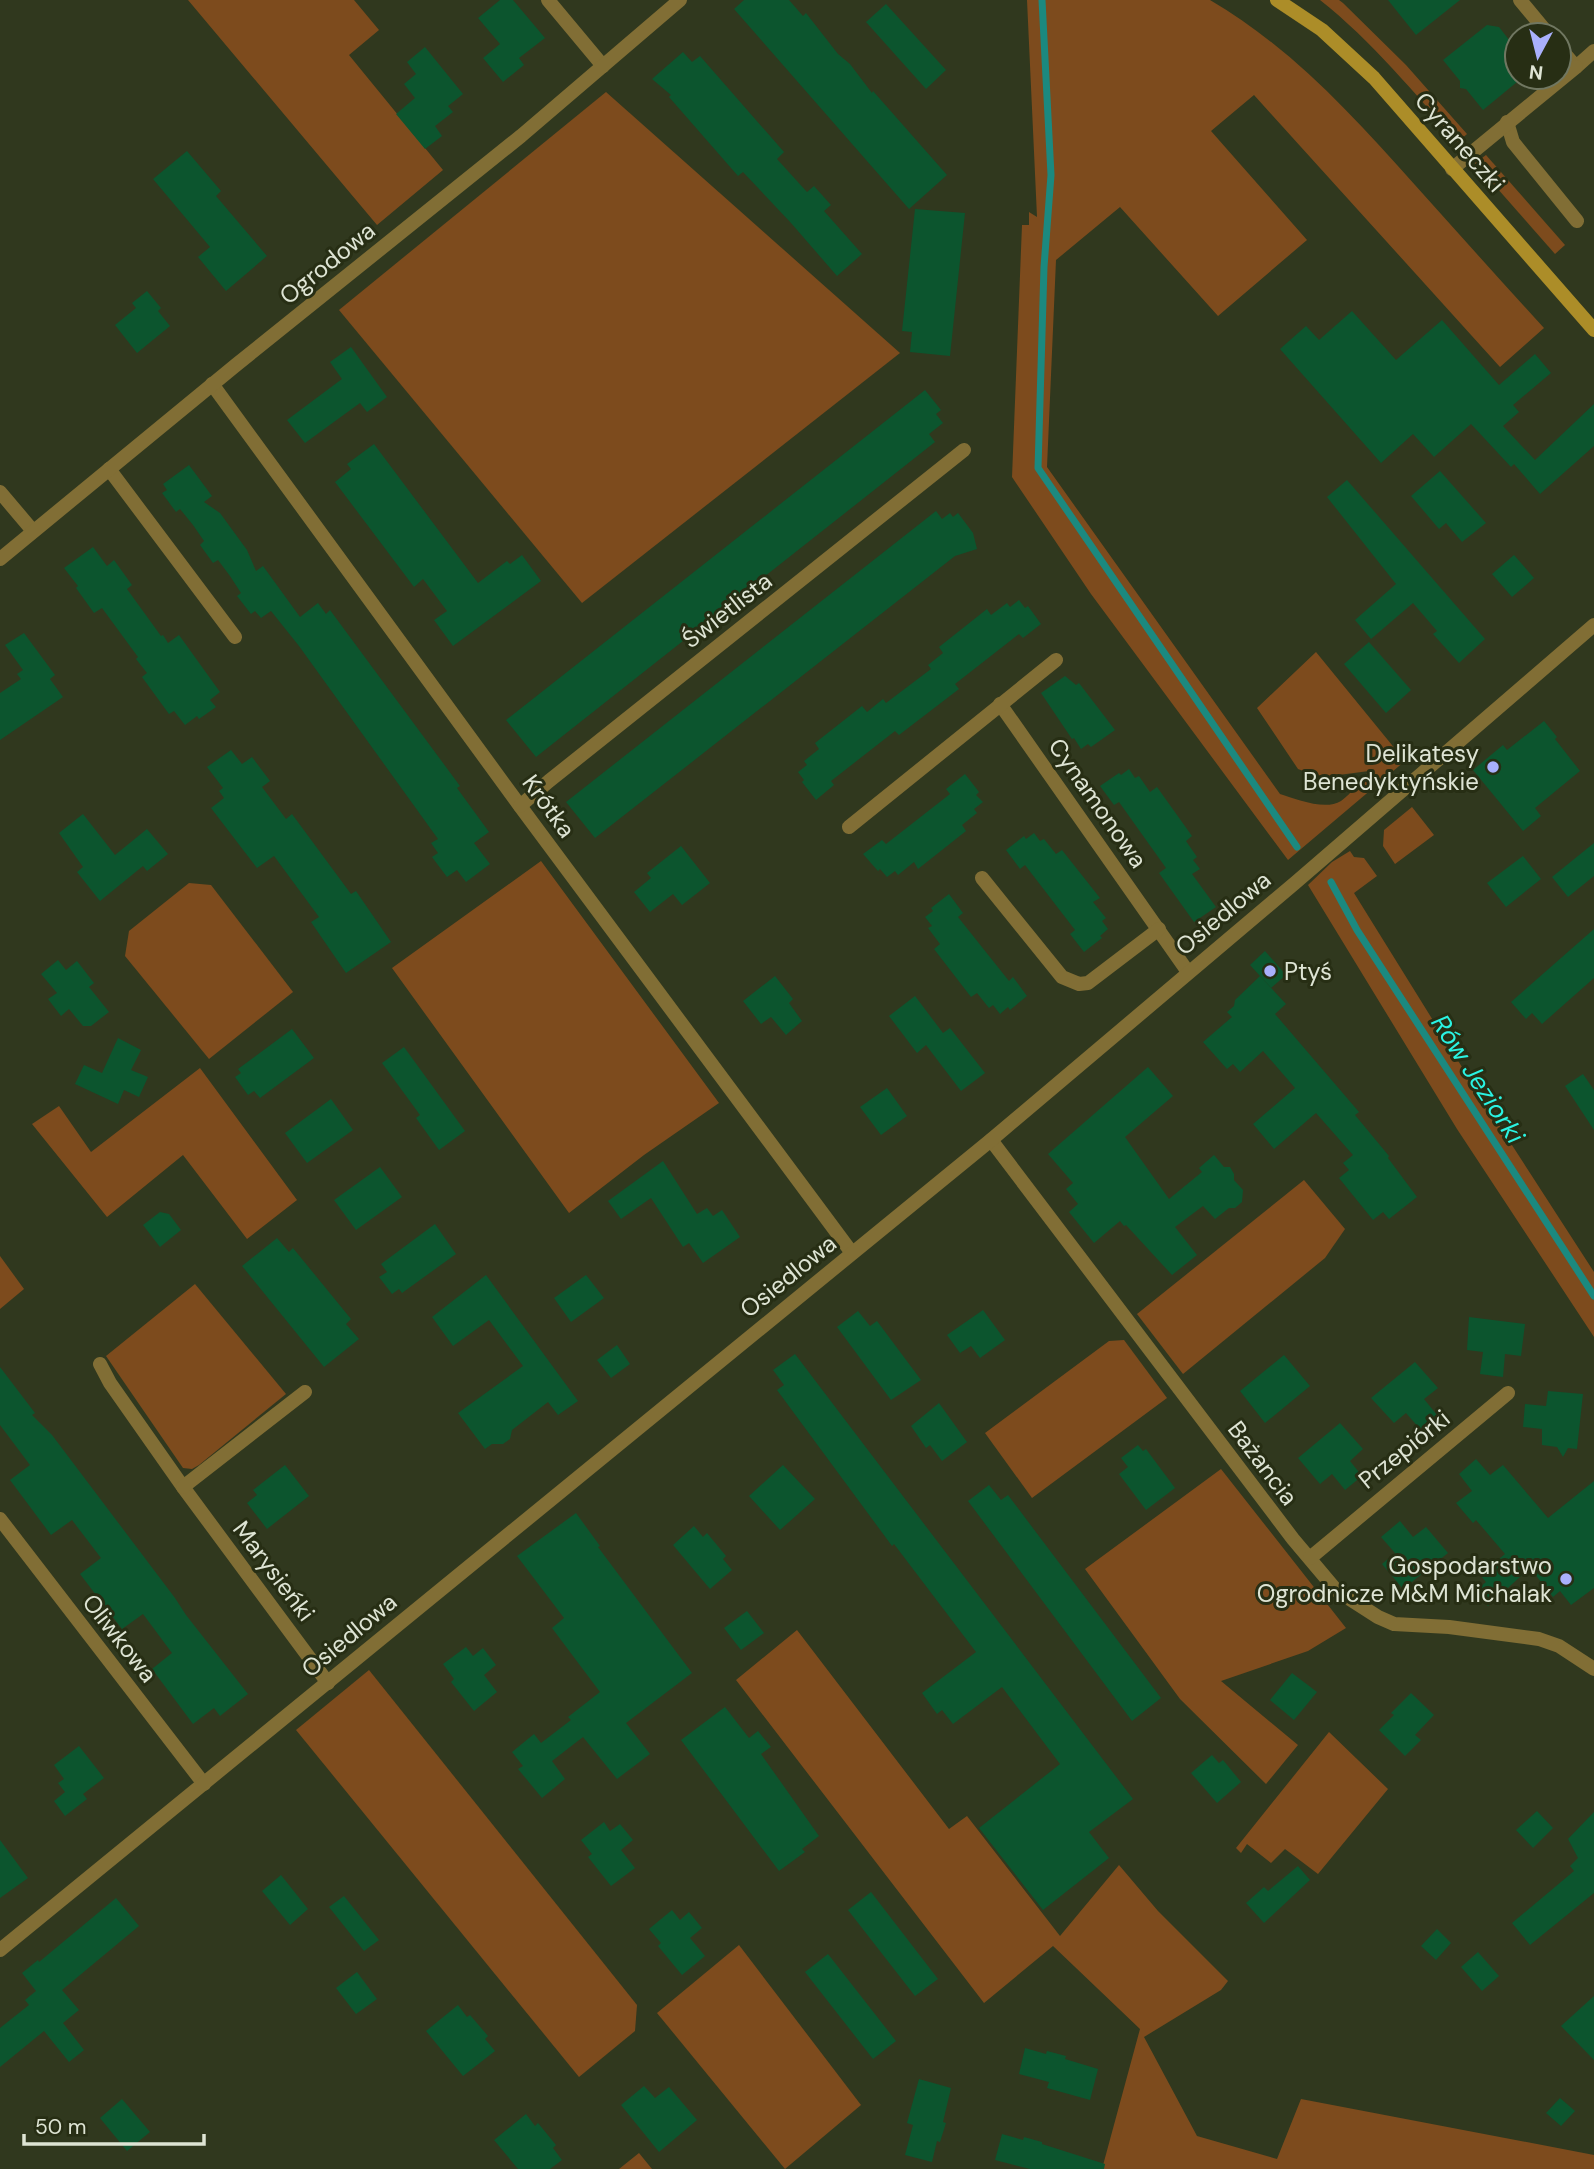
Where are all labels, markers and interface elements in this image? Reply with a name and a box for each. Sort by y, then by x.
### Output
north arrow [1503,21,1573,91]
text: N [1528,59,1544,86]
street label: Cyraneczki [1408,86,1512,198]
street label: Ogrodowa [273,215,381,311]
street label: Świetlista [676,565,778,655]
street label: Cynamonowa [1042,732,1154,874]
place label: Delikatesy Benedyktyńskie [1303,738,1479,797]
marker: Delikatesy Benedyktyńskie [1485,759,1501,775]
street label: Krótka [516,768,582,844]
street label: Osiedlowa [1169,864,1277,962]
place label: Ptyś [1284,956,1332,987]
marker: Ptyś [1262,963,1278,979]
water label: Rów Jeziorki [1424,1008,1533,1151]
street label: Osiedlowa [734,1228,842,1324]
street label: Przepiórki [1352,1403,1456,1495]
street label: Bażancia [1221,1415,1305,1511]
street label: Marysieńki [226,1515,322,1627]
place label: Gospodarstwo Ogrodnicze M&M Michalak [1257,1550,1552,1609]
marker: Gospodarstwo Ogrodnicze M&M Michalak [1558,1571,1574,1587]
street label: Osiedlowa [295,1586,403,1684]
street label: Oliwkowa [76,1587,164,1689]
scale bar [24,2102,205,2146]
text: 50 m [35,2113,86,2141]

